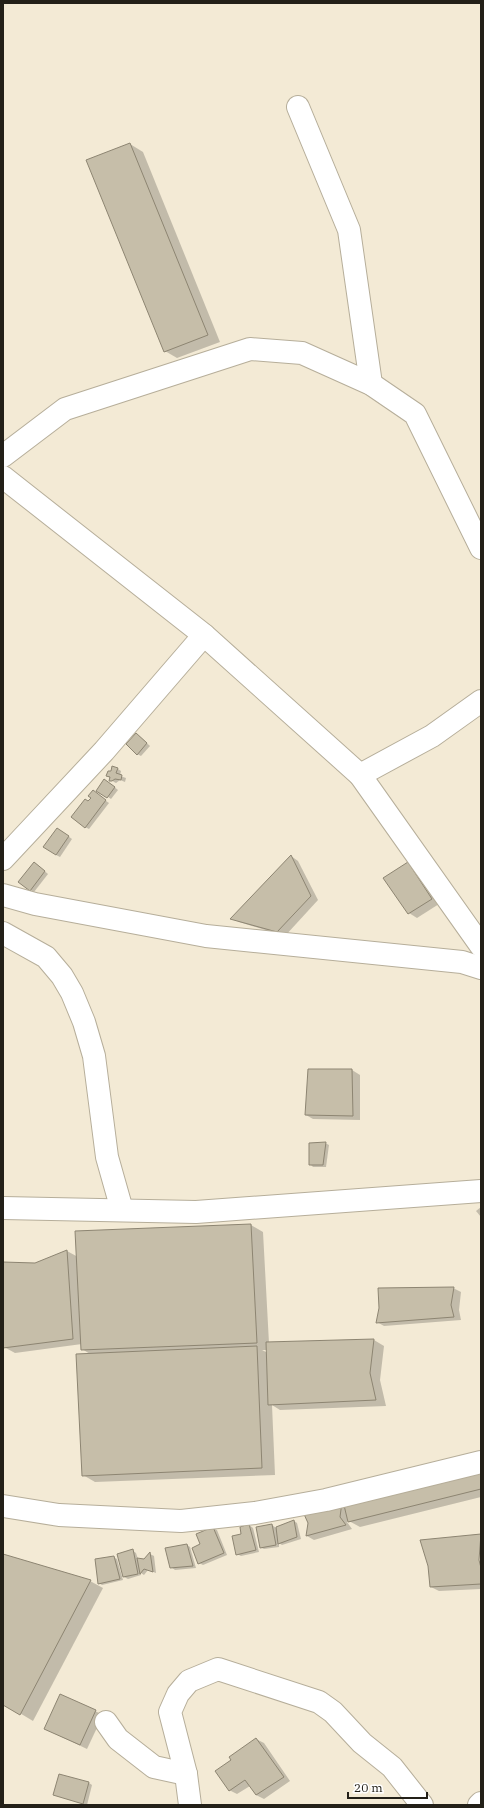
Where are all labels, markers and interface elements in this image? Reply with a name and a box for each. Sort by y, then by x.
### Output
scale bar [348,1774,427,1800]
text: 20 m [354,1780,383,1795]

